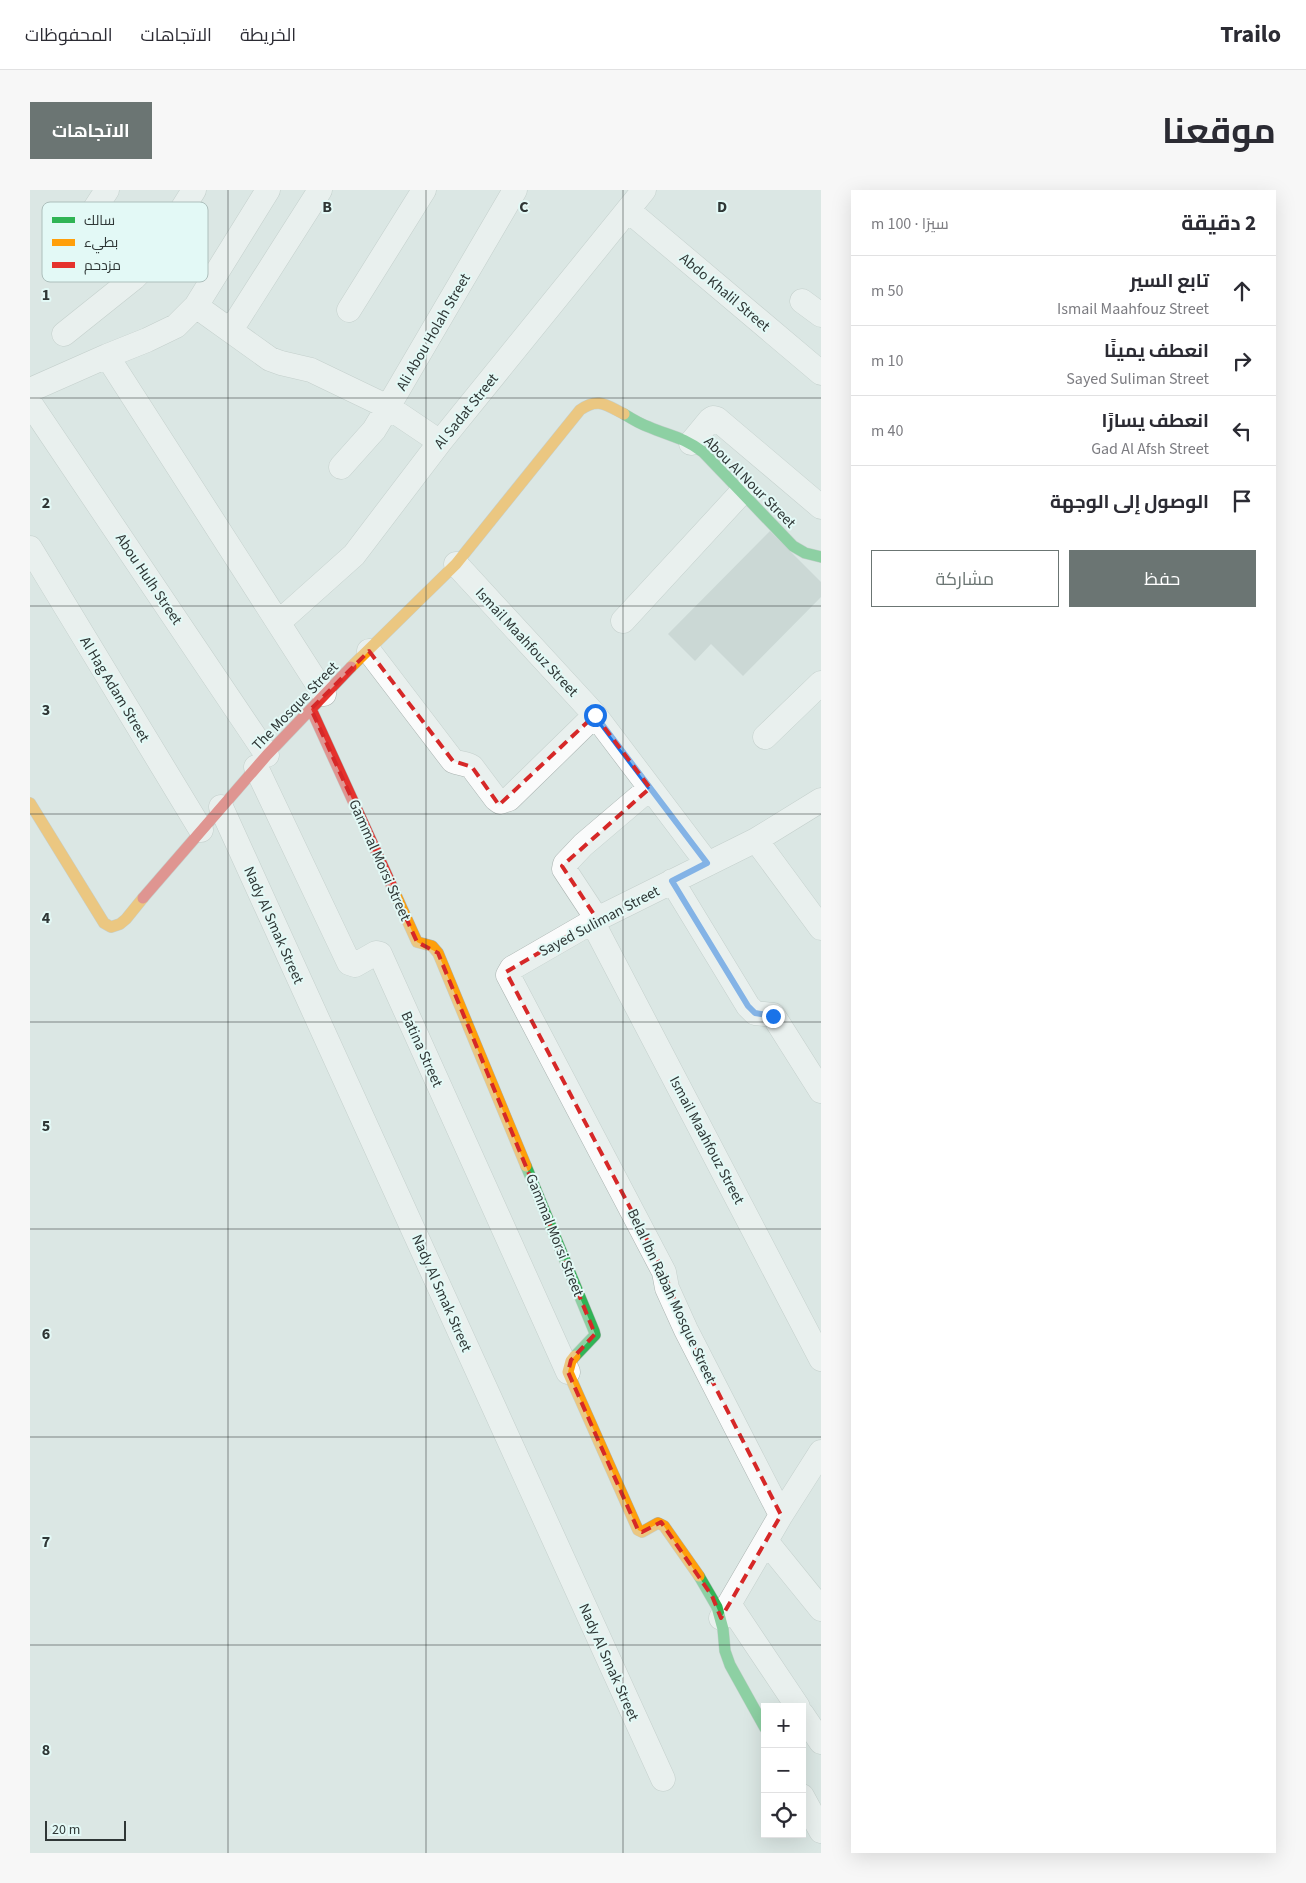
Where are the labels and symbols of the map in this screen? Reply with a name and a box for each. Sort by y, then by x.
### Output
text: B [322,196,332,218]
text: C [519,196,529,218]
text: D [717,196,727,218]
legend [42,202,208,282]
text: سالك [84,211,115,231]
text: بطيء [84,233,118,254]
street label: Abdo Khalil Street [675,248,774,336]
text: مزدحم [84,256,121,276]
street label: Ali Abou Holah Street [391,270,476,395]
text: 1 [42,284,50,306]
street label: Al Sadat Street [429,369,503,454]
street label: Abou Al Nour Street [699,432,800,533]
text: 2 [42,492,50,514]
street label: Abou Hulh Street [110,529,187,629]
street label: Ismail Maahfouz Street [470,583,583,702]
street label: Al Hag Adam Street [75,632,154,746]
street label: The Mosque Street [247,657,343,756]
text: 3 [42,699,50,721]
route start [584,704,607,727]
street label: Gammal Morsi Street [343,796,416,924]
street label: Nady Al Smak Street [238,863,309,987]
street label: Sayed Suliman Street [535,881,663,962]
text: 4 [42,907,51,929]
route end [762,1005,785,1028]
street label: Batina Street [395,1008,448,1091]
street label: Ismail Maahfouz Street [664,1072,749,1208]
text: 5 [42,1115,50,1137]
street label: Gammal Morsi Street [520,1171,589,1300]
street label: Belal Ibn Rabah Mosque Street [622,1205,721,1387]
street label: Nady Al Smak Street [406,1231,477,1355]
text: 6 [42,1323,50,1345]
text: 7 [42,1531,50,1553]
street label: Nady Al Smak Street [573,1600,644,1724]
text: 8 [42,1739,50,1761]
scale bar [45,1818,126,1841]

